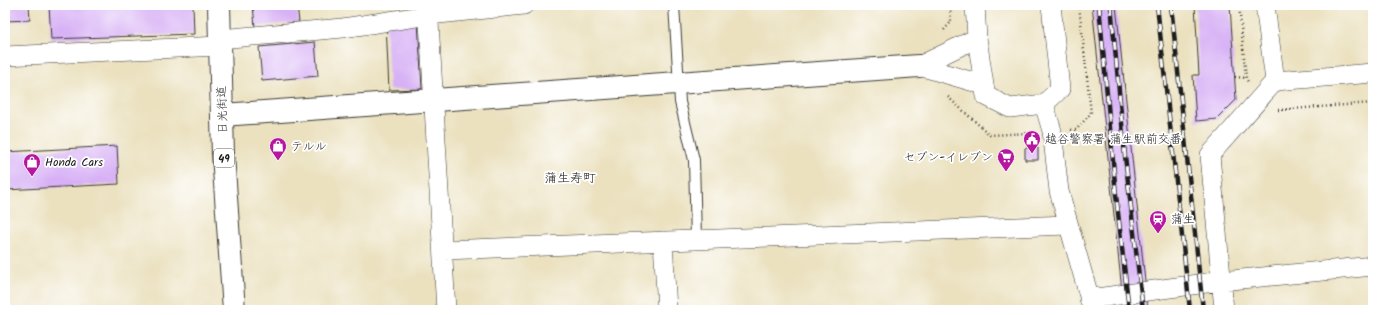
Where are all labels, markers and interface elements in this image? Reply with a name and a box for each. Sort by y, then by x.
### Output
street label: 日光街道 [212,86,233,134]
public building icon: 越谷警察署 蒲生駅前交番 [1022,129,1042,154]
place label: 越谷警察署 蒲生駅前交番 [1045,130,1182,149]
shop icon: テルル [268,136,288,161]
place label: テルル [291,137,327,156]
supermarket icon: セブン-イレブン [996,147,1016,172]
place label: セブン-イレブン [903,148,993,167]
road number: 49 [214,149,234,167]
shop icon: Honda Cars [22,152,42,177]
place label: Honda Cars [45,153,103,172]
district label: 蒲生寿町 [544,168,596,189]
station icon: 蒲生 [1148,209,1168,234]
place label: 蒲生 [1171,210,1195,229]

